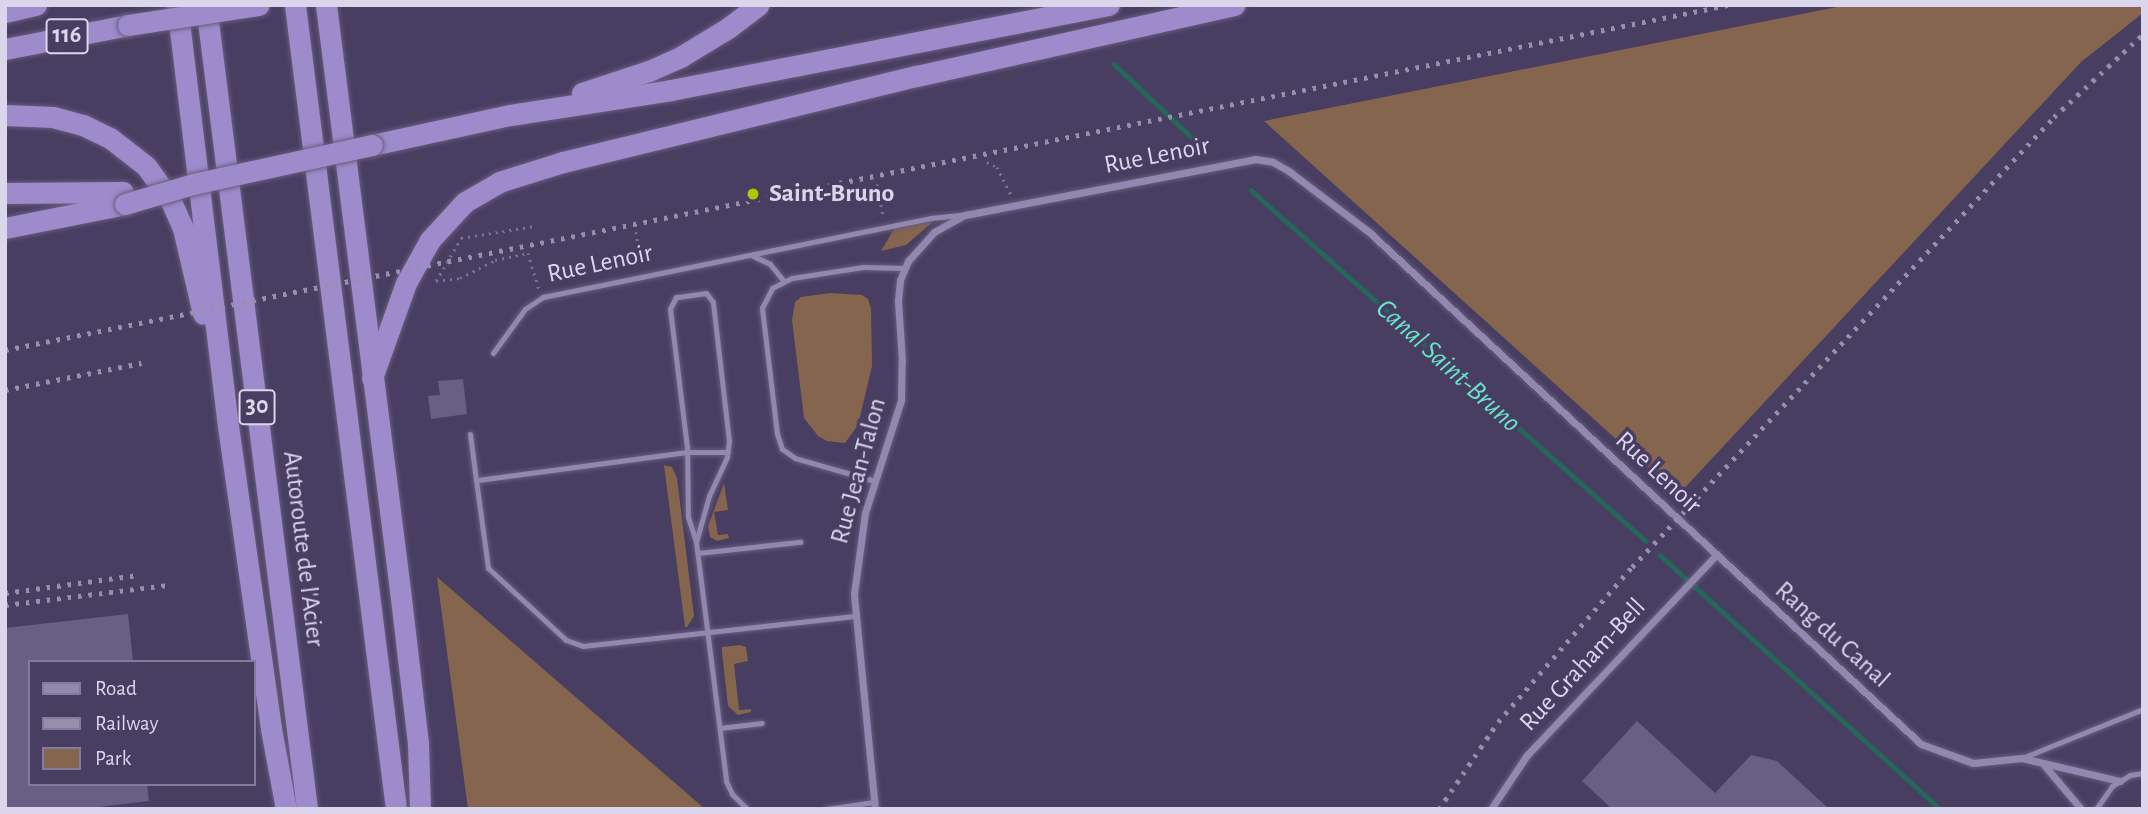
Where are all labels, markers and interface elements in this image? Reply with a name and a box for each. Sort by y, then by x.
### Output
road number: 116 [44,16,90,56]
street label: Rue Lenoir [1102,131,1212,181]
place label: Saint-Bruno [769,178,894,210]
marker: Saint-Bruno [743,184,763,204]
street label: Rue Lenoir [545,238,655,290]
water label: Canal Saint-Bruno [1369,292,1527,440]
road number: 30 [238,386,276,428]
street label: Rue Jean-Talon [825,395,893,547]
street label: Rue Lenoir [1608,425,1708,521]
street label: Autoroute de l'Acier [276,449,330,649]
street label: Rang du Canal [1768,575,1896,695]
street label: Rue Graham-Bell [1513,592,1653,738]
legend [28,660,256,786]
text: Road [95,678,137,699]
text: Railway [95,713,158,734]
text: Park [95,748,131,769]

